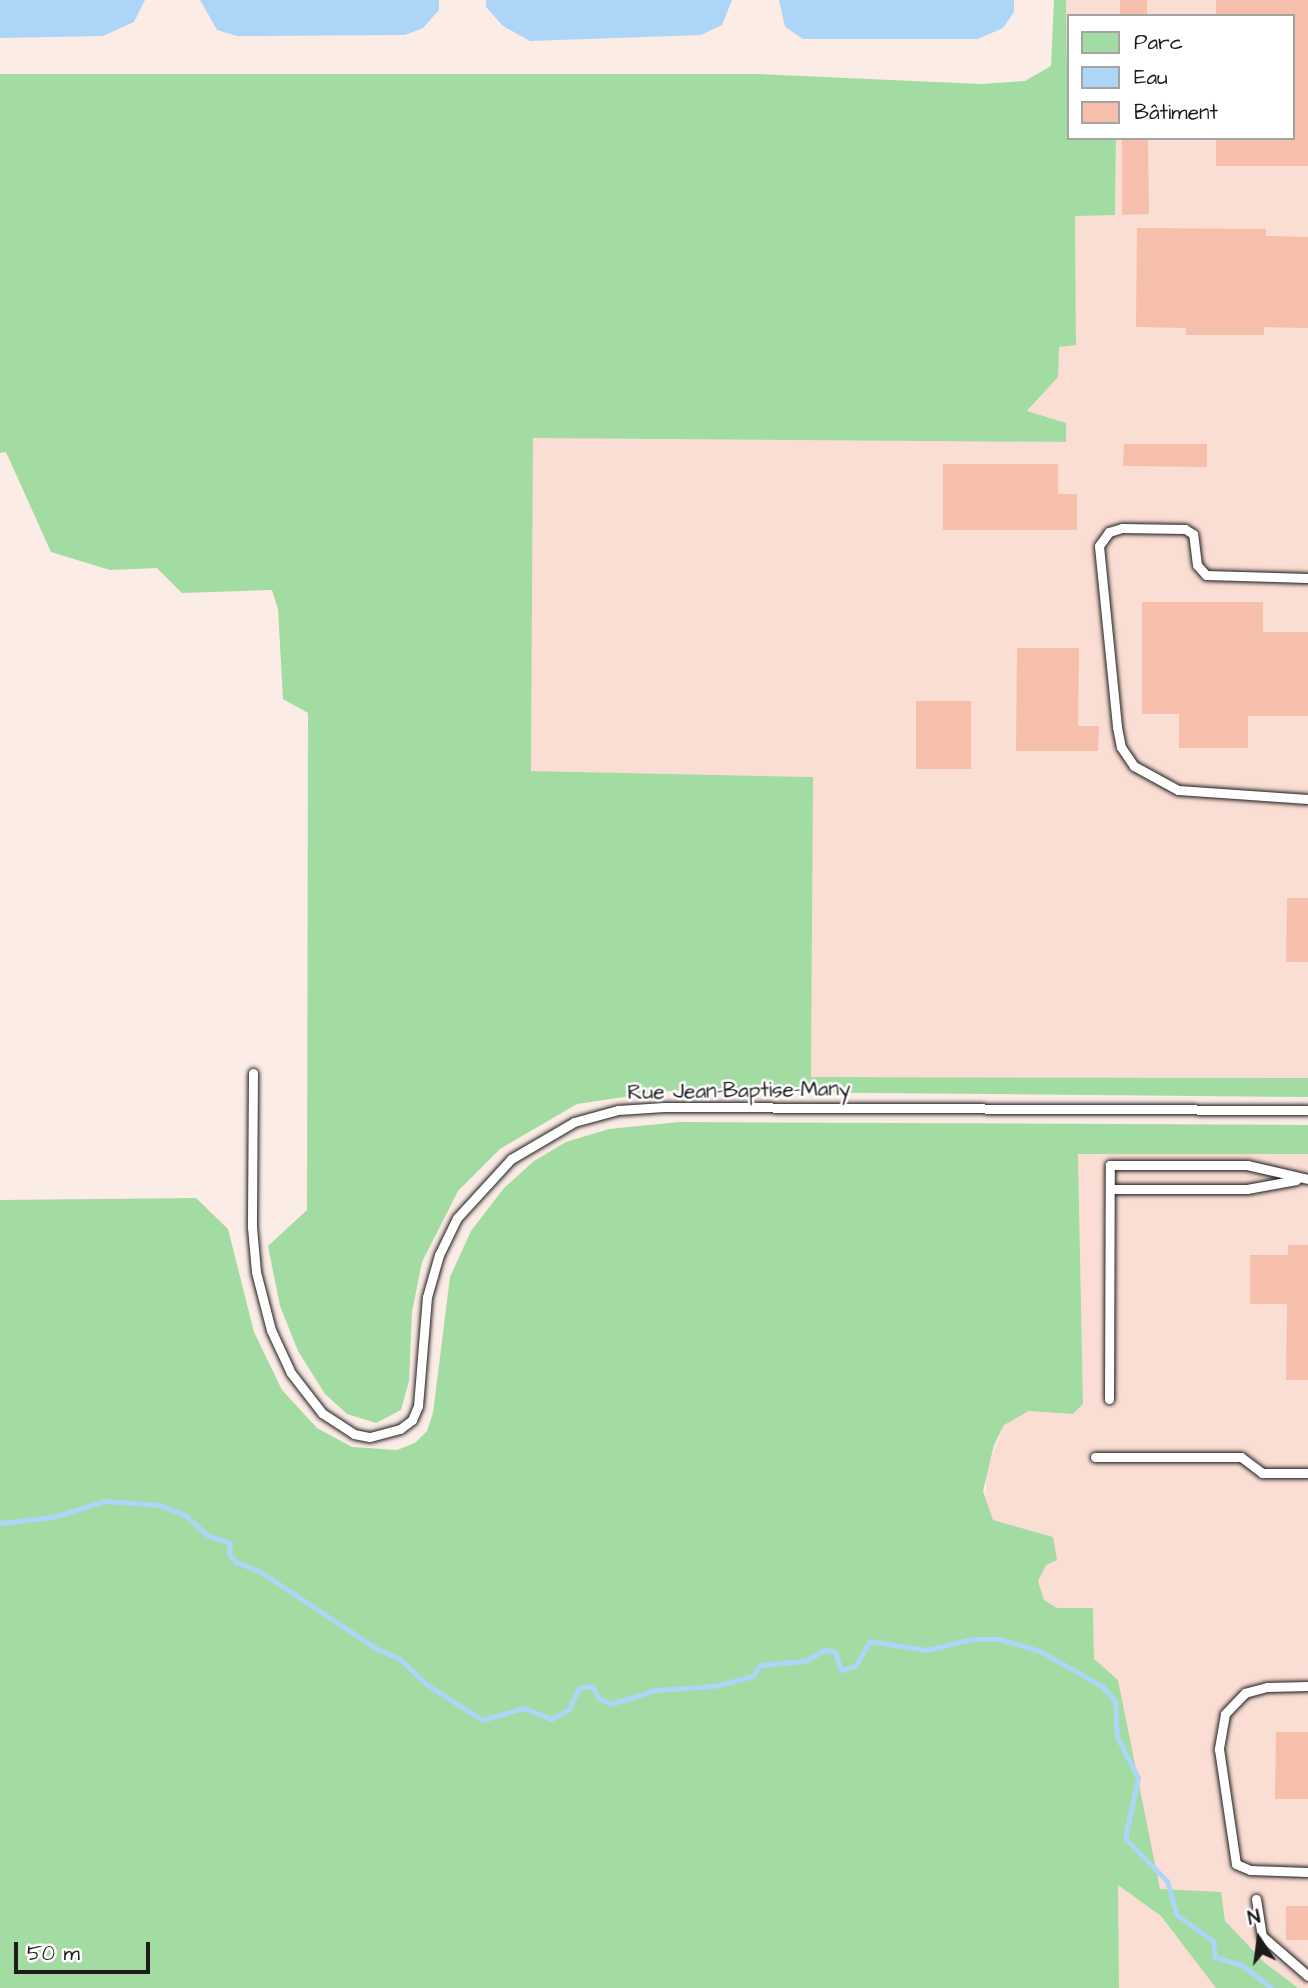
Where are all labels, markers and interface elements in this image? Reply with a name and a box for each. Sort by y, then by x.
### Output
legend [1066,14,1294,140]
text: Parc [1134,28,1183,57]
text: Eau [1134,63,1168,92]
text: Bâtiment [1134,98,1218,127]
street label: Rue Jean-Baptise-Many [627,1076,851,1106]
north arrow [1224,1904,1294,1974]
text: N [1245,1904,1263,1933]
scale bar [18,1928,154,1972]
text: 50 m [27,1939,80,1968]

